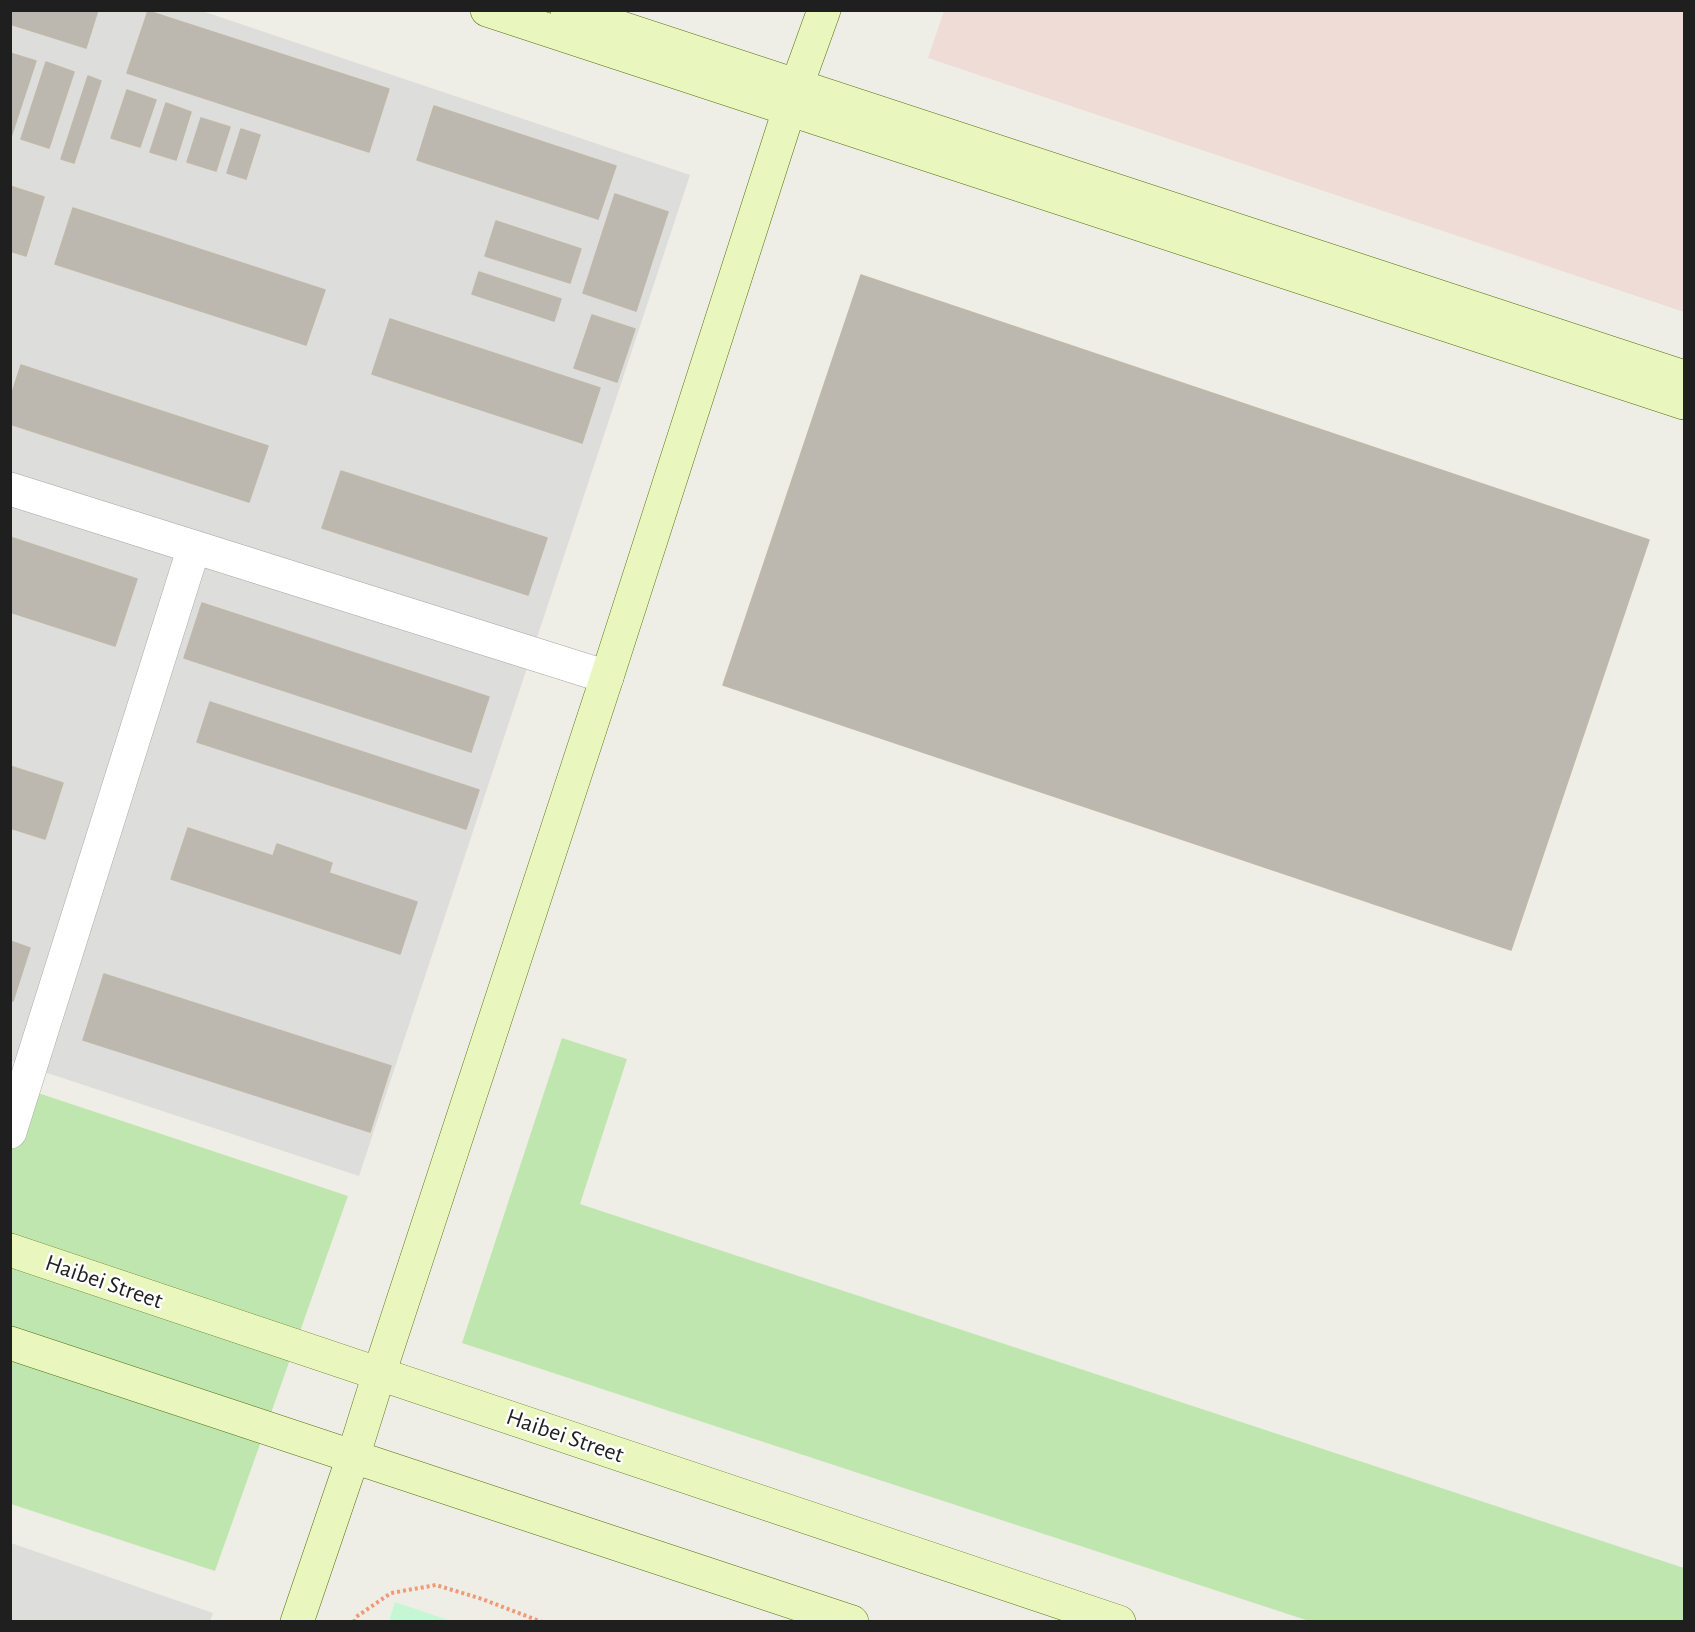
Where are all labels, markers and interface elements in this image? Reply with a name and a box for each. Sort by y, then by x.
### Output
street label: Haibei Street [41,1248,167,1316]
street label: Haibei Street [502,1402,628,1470]

